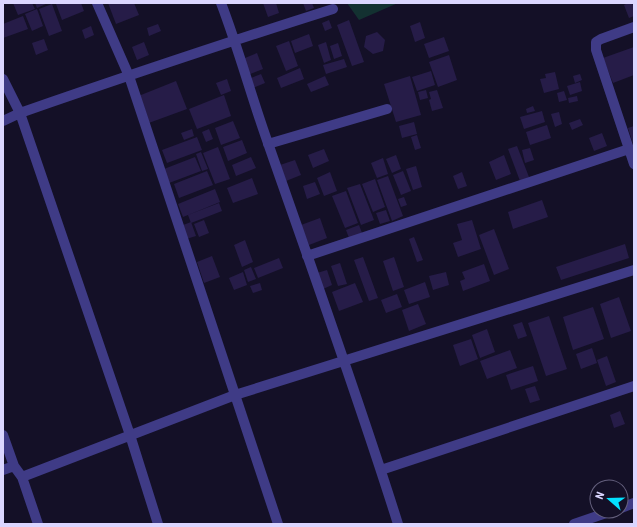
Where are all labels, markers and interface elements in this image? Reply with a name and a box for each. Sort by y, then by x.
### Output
north arrow [589,479,629,519]
text: N [593,490,607,501]

